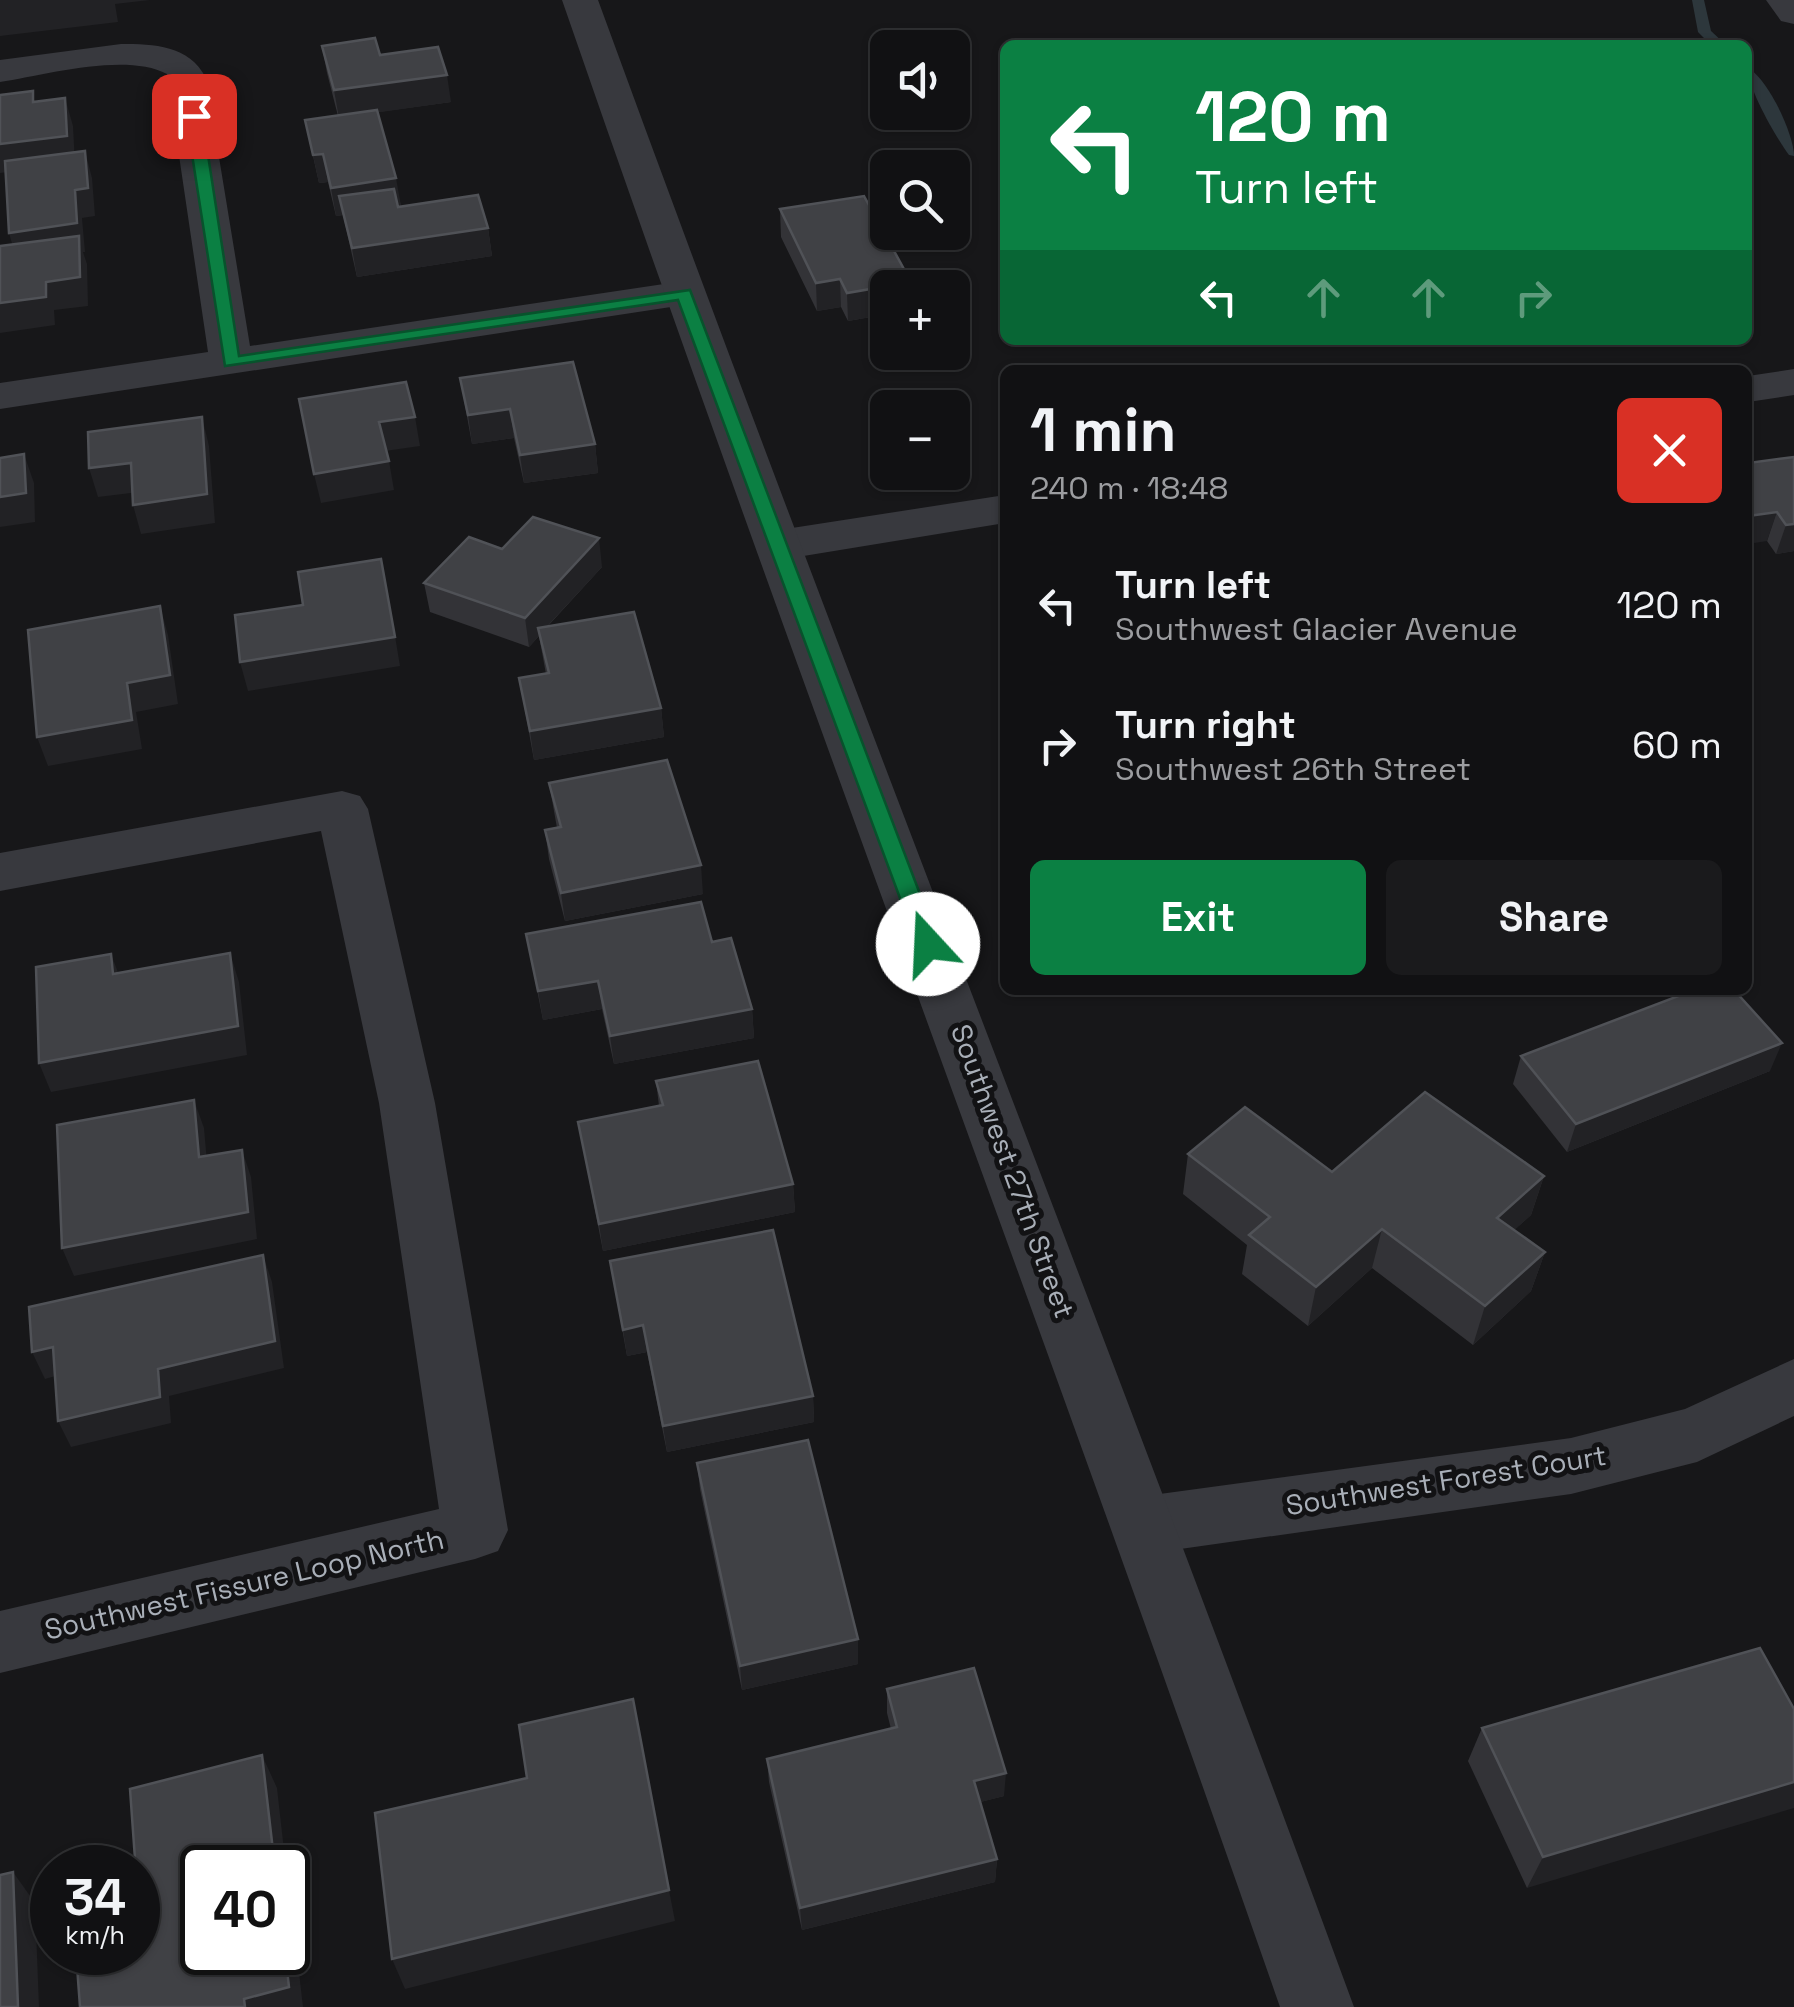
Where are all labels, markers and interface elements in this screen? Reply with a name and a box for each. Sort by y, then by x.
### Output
map controls [870,30,970,490]
button: sound [870,30,970,130]
text: 120 m [1195,72,1391,161]
pin [152,74,237,159]
icon: left [1030,80,1160,210]
icon: arrive [167,89,222,144]
button: search [870,150,970,250]
text: Turn left [1195,159,1378,216]
button: + [870,270,970,370]
icon: left [1191,270,1246,325]
icon: ahead [1296,270,1351,325]
icon: ahead [1401,270,1456,325]
icon: right [1506,270,1561,325]
button: − [870,390,970,490]
text: 1 min [1030,392,1177,469]
button: close [1617,398,1722,503]
text: 240 m · 18:48 [1030,468,1228,508]
text: Turn left [1115,561,1271,609]
icon: left [1030,578,1085,633]
text: 120 m [1616,581,1722,629]
text: Southwest Glacier Avenue [1115,609,1518,649]
text: Turn right [1115,701,1296,749]
icon: right [1030,718,1085,773]
text: 60 m [1632,721,1722,769]
text: Southwest 26th Street [1115,749,1471,789]
button: Exit [1030,860,1366,975]
button: Share [1386,860,1722,975]
position arrow [876,892,980,996]
street label: Southwest 27th Street [943,1019,1083,1323]
street label: Southwest Forest Court [1283,1437,1609,1523]
street label: Southwest Fissure Loop North [41,1520,447,1648]
speed limit sign: 40 [180,1845,310,1975]
text: 34 [64,1866,126,1930]
text: km/h [65,1919,125,1951]

